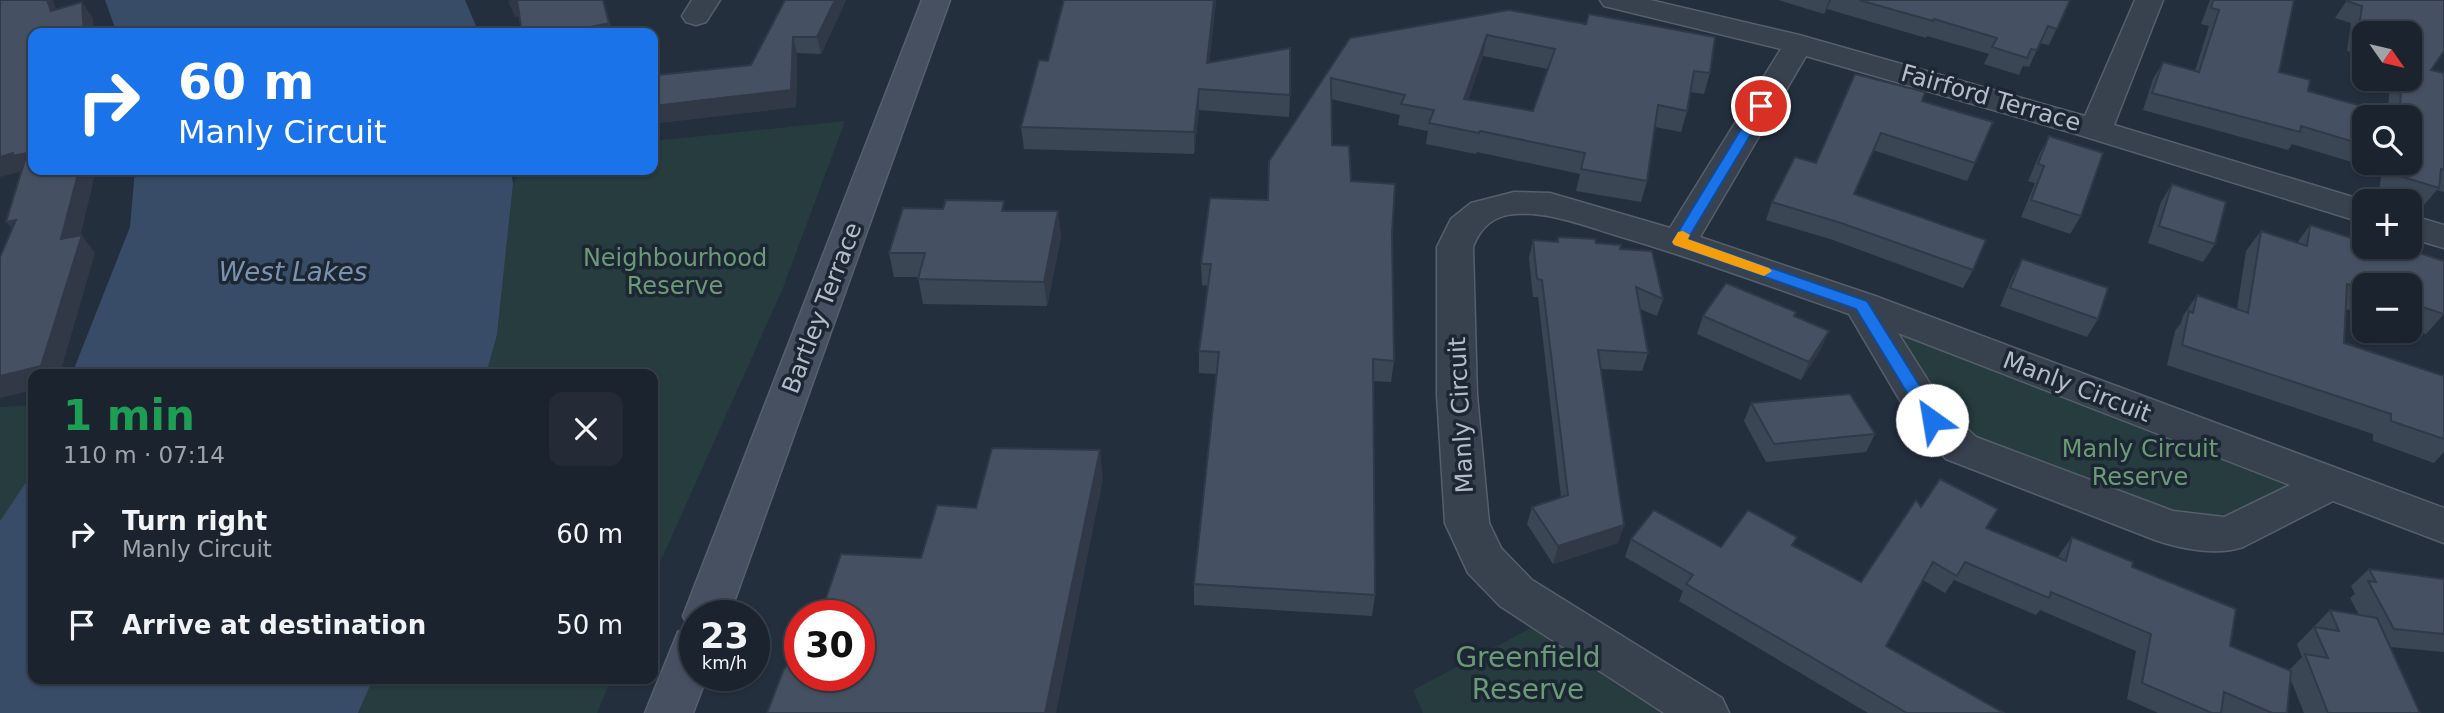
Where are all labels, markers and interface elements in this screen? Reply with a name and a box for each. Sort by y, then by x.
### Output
north arrow [2352,21,2422,91]
map controls [2352,21,2422,343]
text: 60 m [178,54,314,111]
icon: right [63,56,154,147]
street label: Fairford Terrace [1898,59,2084,137]
pin [1731,76,1791,136]
icon: arrive [1742,87,1780,125]
button: search [2352,105,2422,175]
text: Manly Circuit [178,113,387,151]
button: + [2352,189,2422,259]
street label: Bartley Terrace [776,218,868,398]
park label: Neighbourhood Reserve [583,244,767,300]
water label: West Lakes [219,257,367,287]
button: − [2352,273,2422,343]
street label: Manly Circuit [1443,336,1479,494]
street label: Manly Circuit [1999,346,2155,428]
position arrow [1895,383,1969,457]
text: 1 min [63,391,195,440]
button: close [549,392,623,466]
park label: Manly Circuit Reserve [2062,435,2218,491]
text: 110 m · 07:14 [63,442,225,468]
text: Turn right [122,506,267,536]
icon: right [63,515,101,553]
text: 60 m [556,519,623,549]
text: Manly Circuit [122,536,272,562]
speed limit sign: 30 [784,600,875,691]
icon: arrive [63,606,101,644]
text: Arrive at destination [122,610,426,640]
text: 50 m [556,610,623,640]
text: 23 [700,616,749,656]
park label: Greenfield Reserve [1455,641,1601,706]
text: km/h [702,652,747,673]

